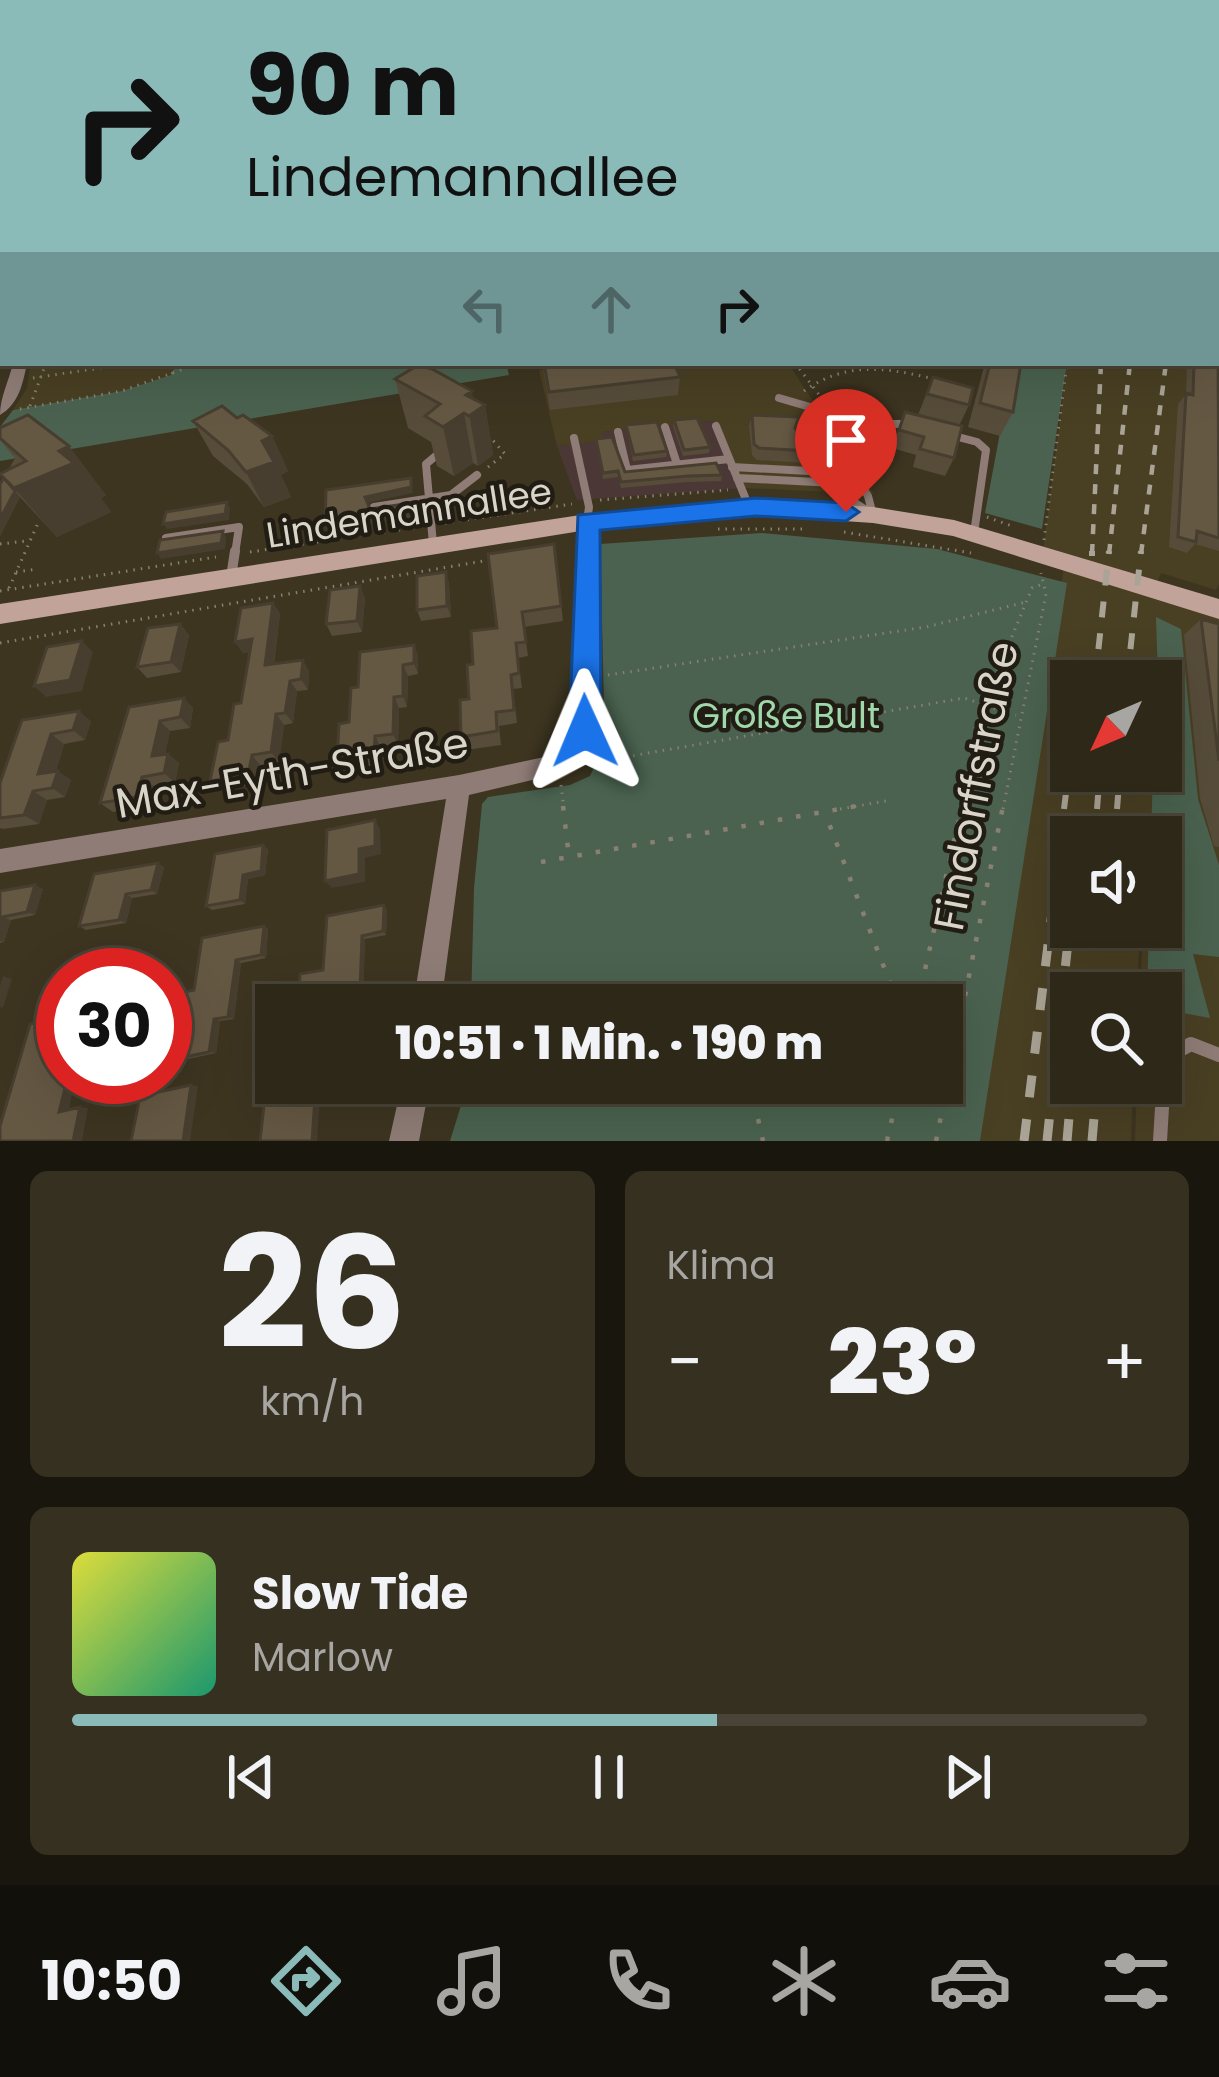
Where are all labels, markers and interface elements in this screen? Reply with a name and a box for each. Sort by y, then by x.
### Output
text: 90 m [246,27,459,144]
icon: right [48,48,204,204]
text: Lindemannallee [246,139,678,215]
icon: left [452,276,518,342]
icon: ahead [578,276,644,342]
icon: right [704,276,770,342]
pin [795,389,897,512]
icon: arrive [813,407,879,473]
street label: Lindemannallee [263,465,555,561]
street label: Findorffstraße [919,637,1033,935]
north arrow [1050,660,1182,792]
map controls [1050,660,1182,1104]
position arrow [522,668,648,794]
park label: Große Bult [692,690,880,741]
street label: Max-Eyth-Straße [111,713,473,833]
button: sound [1050,816,1182,948]
speed limit sign: 30 [36,948,192,1104]
button: search [1050,972,1182,1104]
text: 10:51 · 1 Min. · 190 m [395,1012,823,1075]
text: 26 [218,1184,406,1403]
text: Klima [667,1238,776,1293]
text: 23° [828,1299,977,1426]
text: − [667,1316,703,1408]
text: + [1102,1316,1147,1408]
text: km/h [260,1374,364,1429]
text: Slow Tide [252,1562,468,1625]
text: Marlow [252,1630,393,1685]
icon: previous [218,1744,284,1810]
icon: pause [576,1744,642,1810]
icon: next [935,1744,1001,1810]
icon: directions [264,1939,348,2023]
icon: music [430,1939,514,2023]
icon: phone [596,1939,680,2023]
icon: climate [762,1939,846,2023]
icon: car [928,1939,1012,2023]
icon: filters [1094,1939,1178,2023]
text: 10:50 [41,1943,182,2019]

